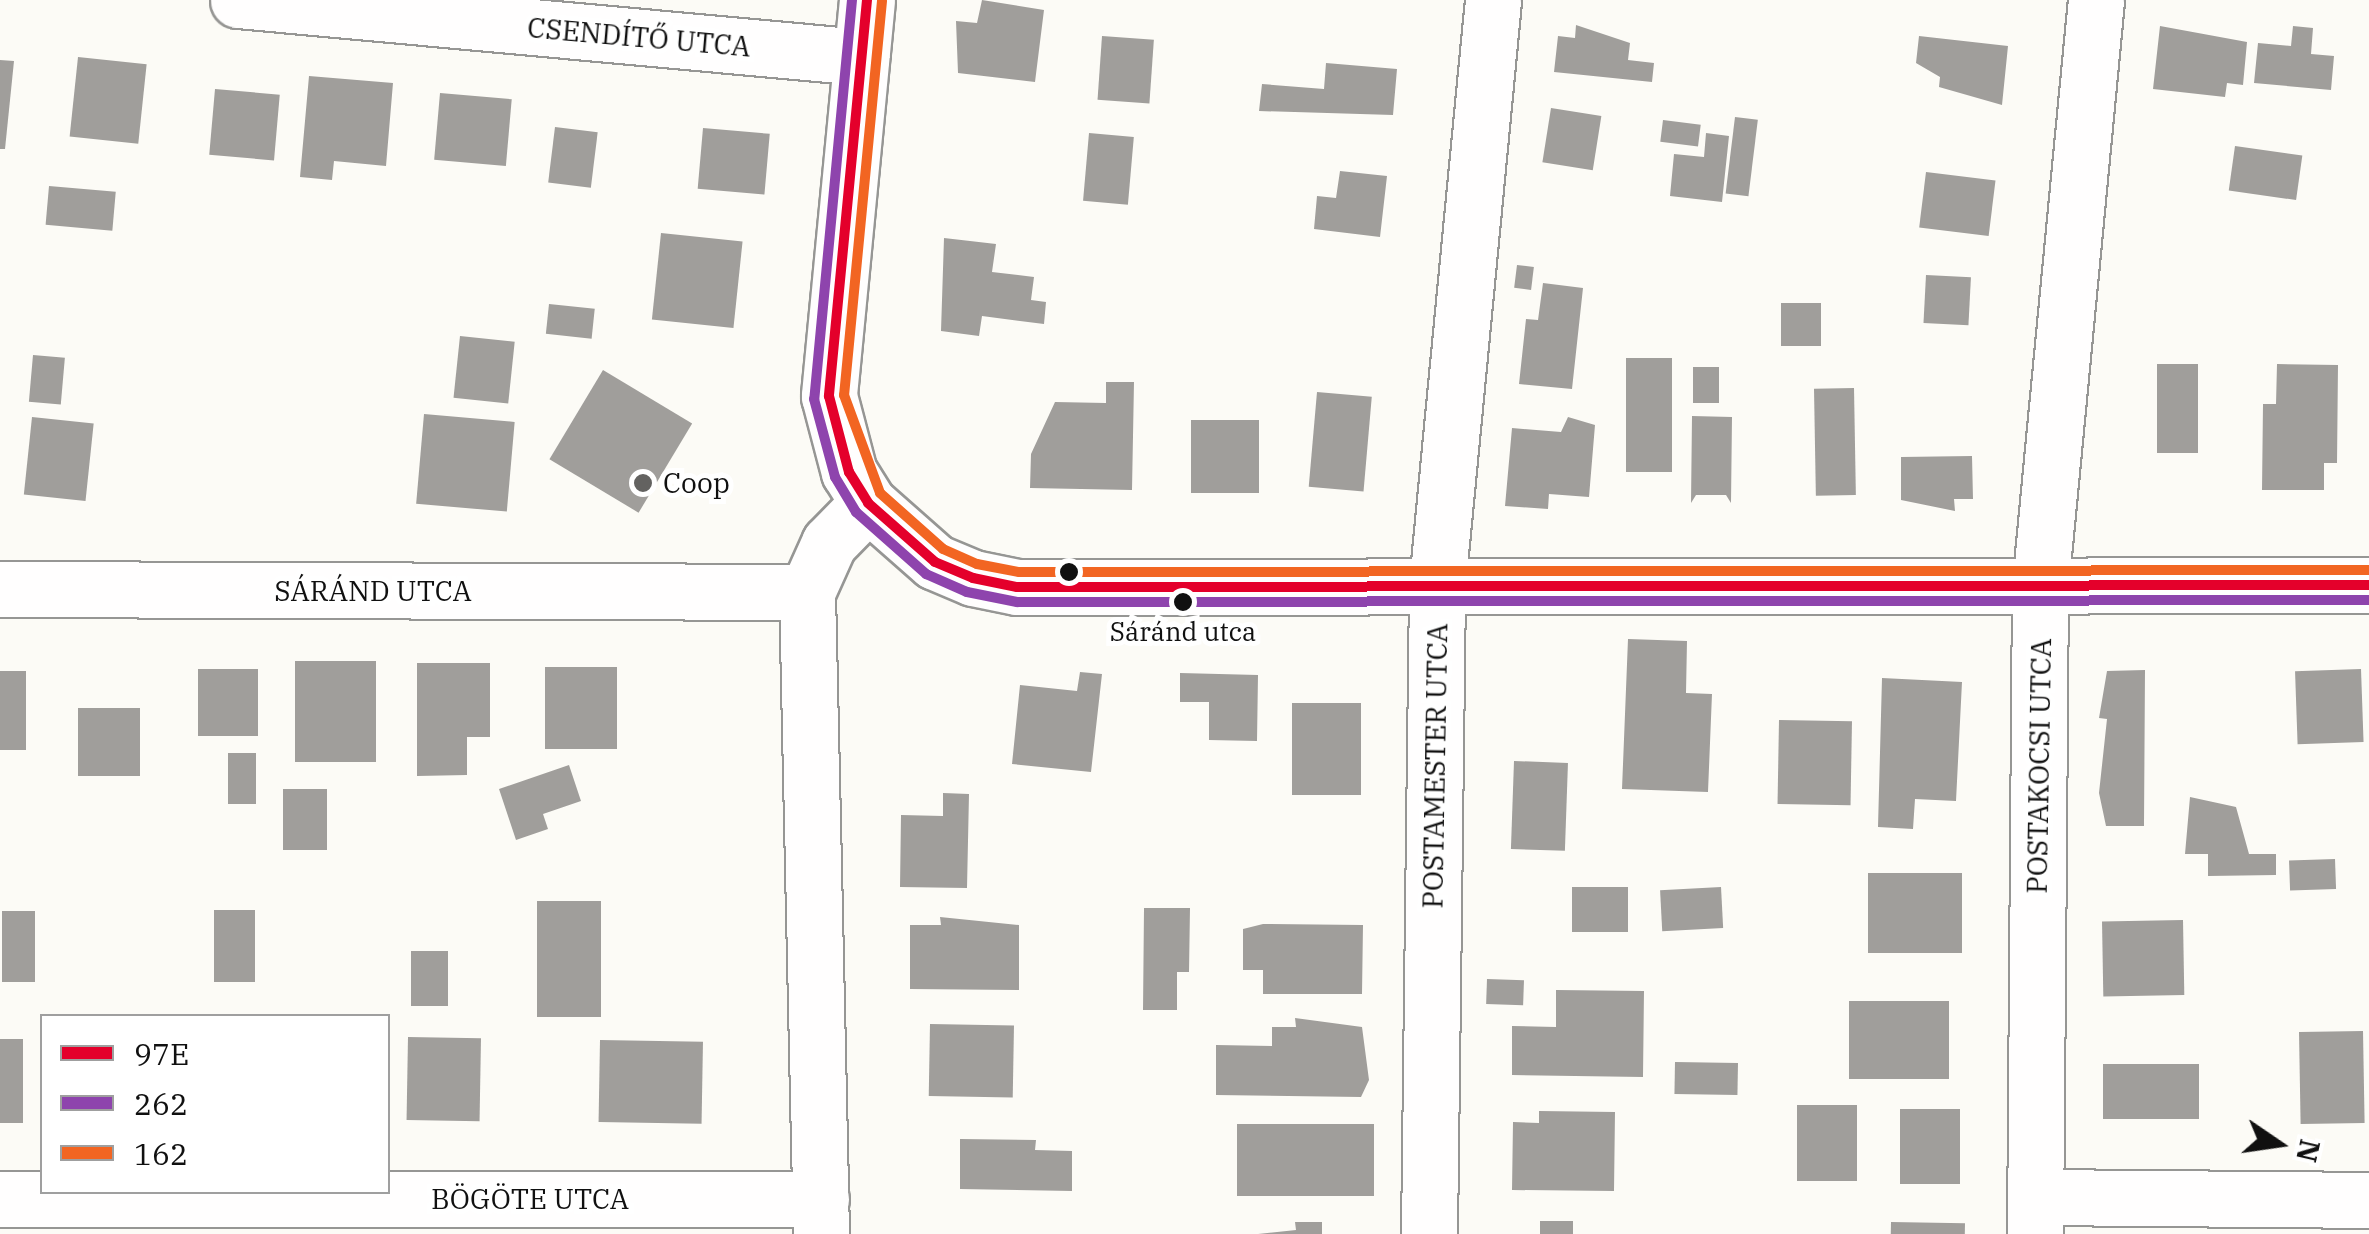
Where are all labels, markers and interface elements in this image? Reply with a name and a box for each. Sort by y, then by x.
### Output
street label: CSENDÍTŐ UTCA [526,11,752,63]
place label: Coop [663,466,730,500]
marker: Coop [632,472,654,494]
unlabelled marker [1059,562,1079,582]
street label: SÁRÁND UTCA [274,574,472,608]
marker: Sáránd utca [1173,592,1193,612]
place label: Sáránd utca [1110,616,1256,648]
street label: POSTAMESTER UTCA [1416,623,1454,909]
street label: POSTAKOCSI UTCA [2020,638,2058,894]
legend [40,1014,390,1194]
text: 97E [134,1034,189,1073]
text: 262 [134,1084,188,1123]
north arrow [2229,1094,2329,1194]
text: 162 [134,1134,188,1173]
text: N [2288,1136,2329,1166]
street label: BÖGÖTE UTCA [431,1182,629,1216]

